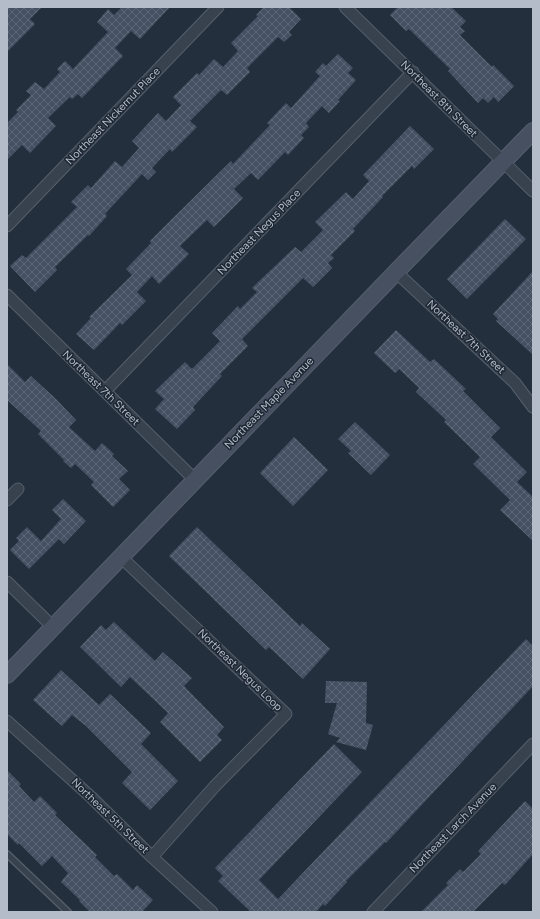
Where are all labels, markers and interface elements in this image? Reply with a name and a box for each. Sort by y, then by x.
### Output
street label: Northeast 8th Street [398,58,480,140]
street label: Northeast Nickernut Place [63,65,163,167]
street label: Northeast Negus Place [215,187,303,277]
street label: Northeast 7th Street [424,297,508,377]
street label: Northeast 7th Street [60,348,142,428]
street label: Northeast Maple Avenue [222,354,316,452]
street label: Northeast Negus Loop [195,626,285,714]
street label: Northeast 5th Street [69,776,151,856]
street label: Northeast Larch Avenue [407,780,499,876]

